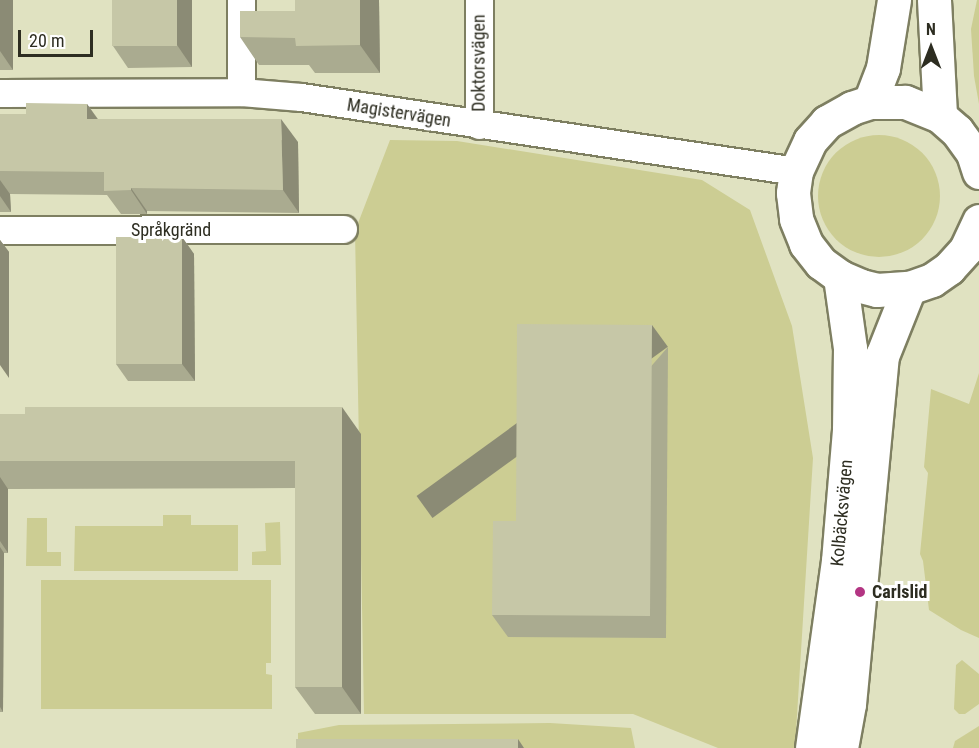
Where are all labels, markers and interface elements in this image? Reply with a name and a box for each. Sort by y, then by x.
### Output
street label: Doktorsvägen [468,14,490,112]
scale bar [21,18,96,56]
north arrow [901,18,961,78]
text: N [926,20,936,39]
text: 20 m [29,30,64,51]
street label: Magistervägen [345,94,453,132]
street label: Språkgränd [131,219,211,241]
street label: Kolbäcksvägen [827,459,857,567]
place label: Carlslid [872,581,927,603]
marker: Carlslid [853,585,867,599]

